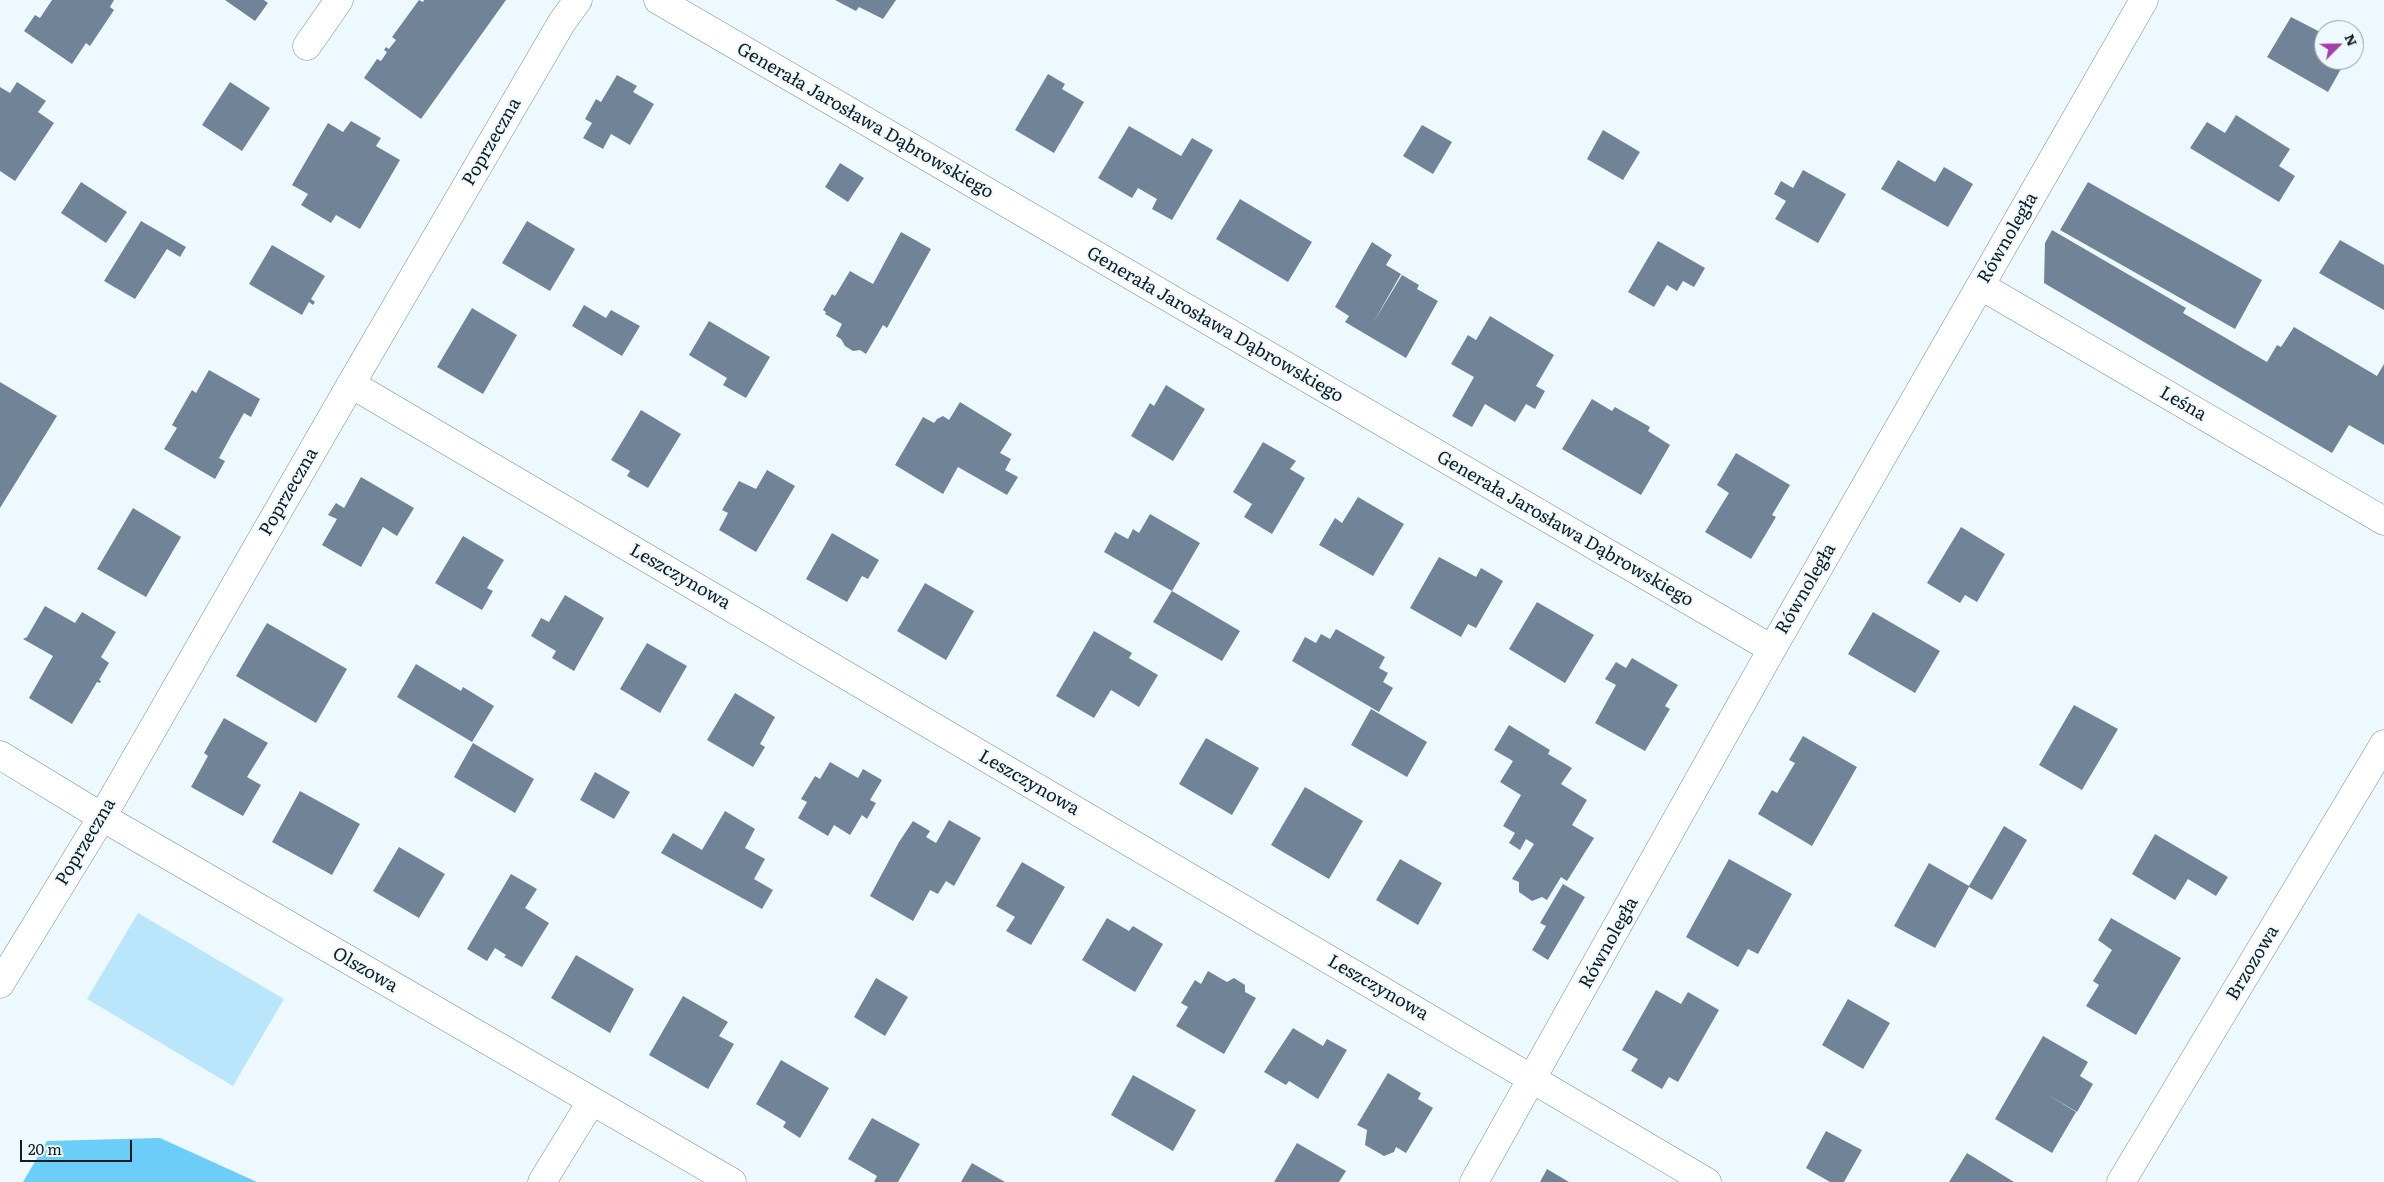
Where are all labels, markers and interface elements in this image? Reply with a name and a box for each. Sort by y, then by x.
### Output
north arrow [2314,20,2364,70]
text: N [2340,30,2363,49]
street label: Generała Jarosława Dąbrowskiego [733,38,997,204]
street label: Poprzeczna [458,94,526,190]
street label: Równoległa [1973,189,2043,287]
street label: Generała Jarosława Dąbrowskiego [1083,242,1347,408]
street label: Leśna [2156,382,2210,426]
street label: Poprzeczna [255,444,323,540]
street label: Generała Jarosława Dąbrowskiego [1433,446,1697,612]
street label: Leszczynowa [626,539,734,615]
street label: Równoległa [1771,540,1841,638]
street label: Leszczynowa [975,745,1083,821]
street label: Poprzeczna [51,794,121,890]
street label: Równoległa [1575,893,1643,993]
street label: Brzozowa [2222,922,2284,1004]
street label: Olszowa [329,943,401,997]
street label: Leszczynowa [1324,950,1432,1026]
scale bar [22,1130,135,1162]
text: 20 m [28,1137,62,1160]

